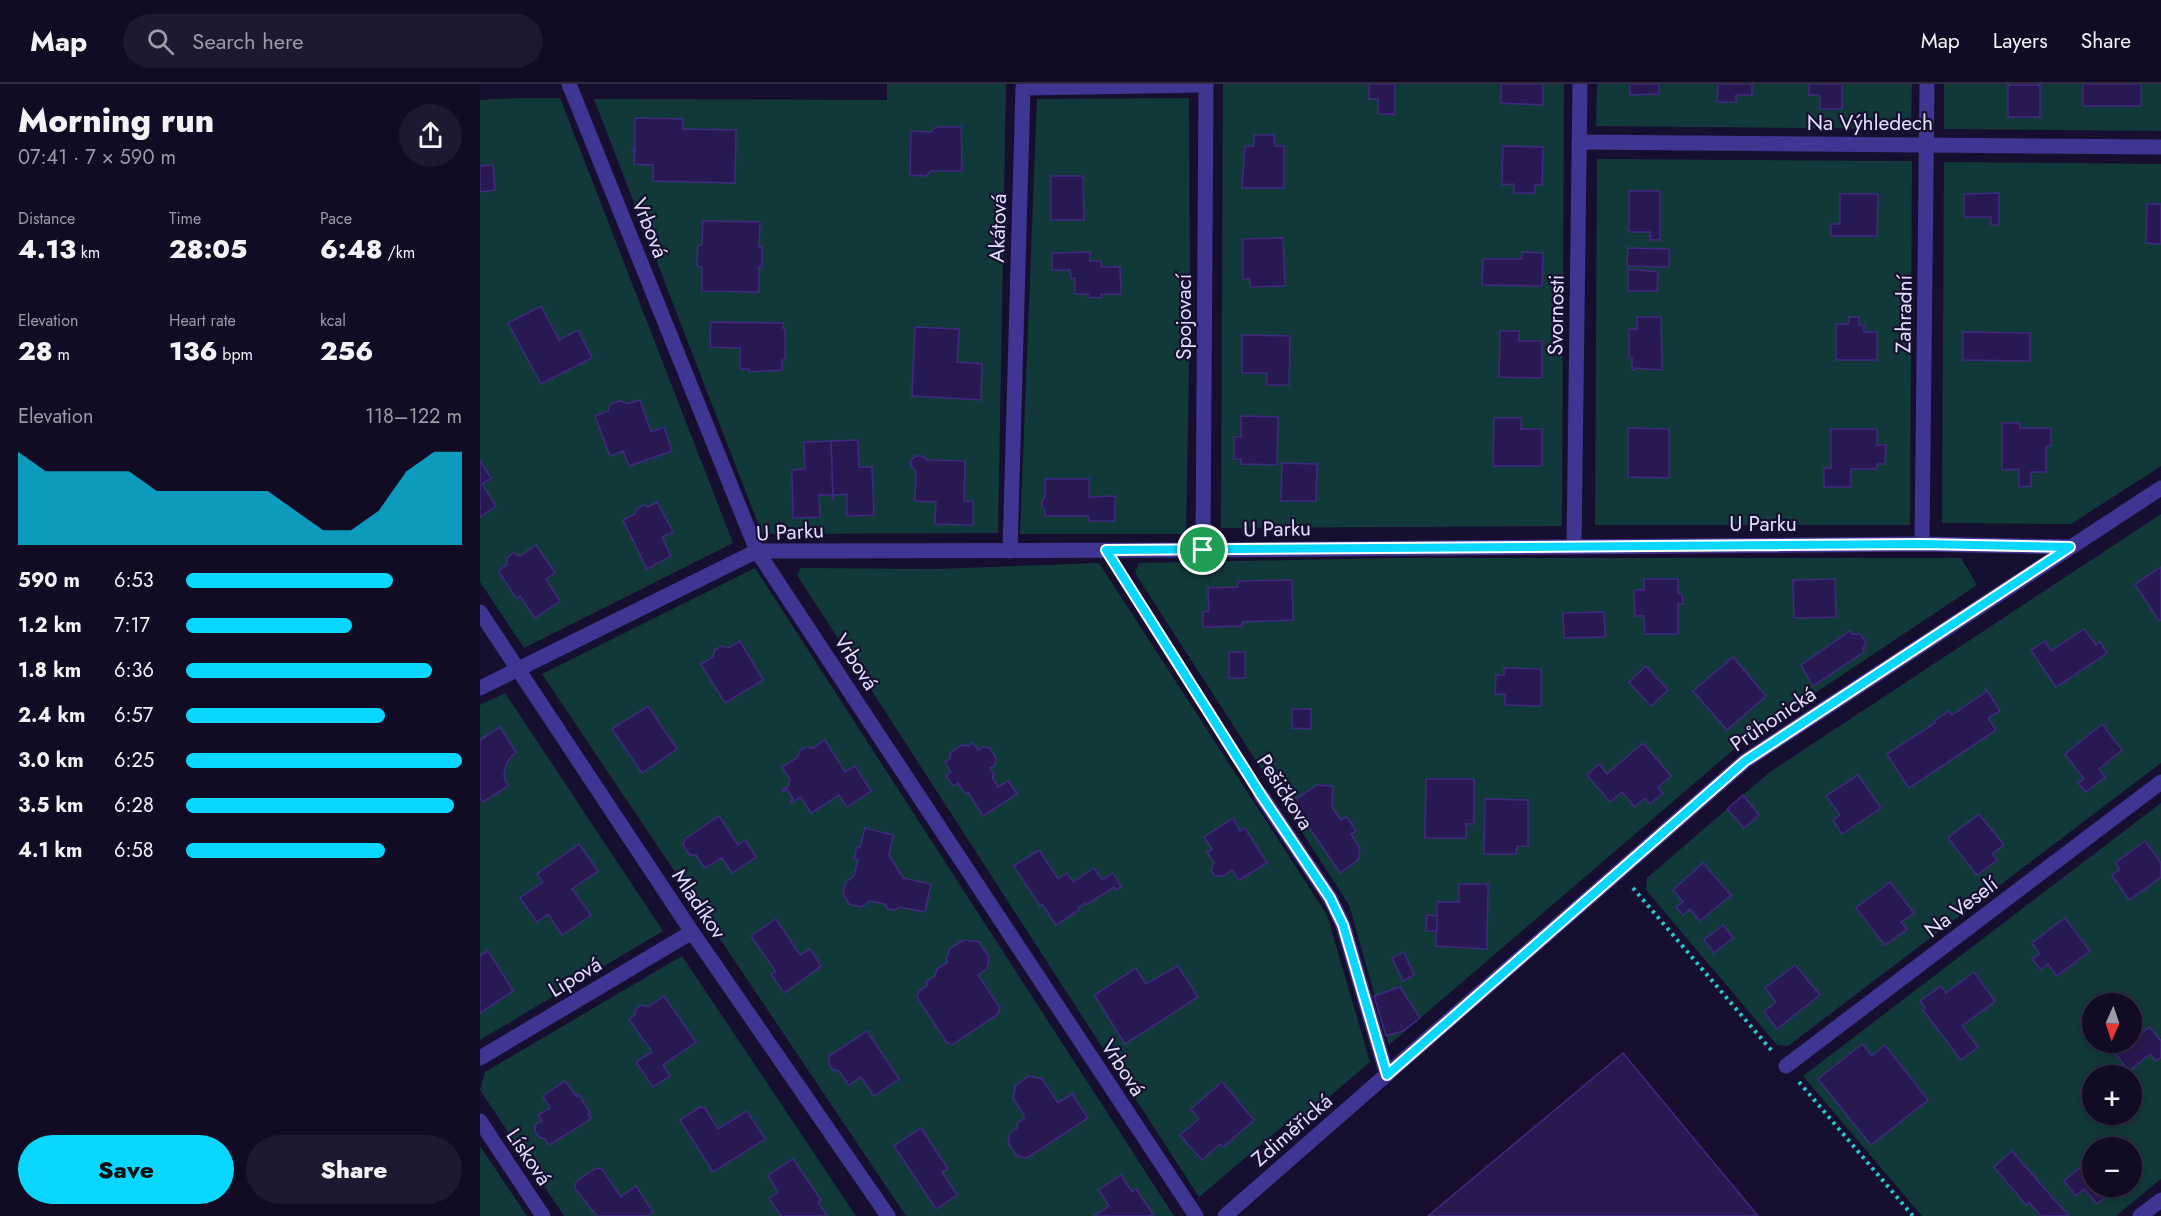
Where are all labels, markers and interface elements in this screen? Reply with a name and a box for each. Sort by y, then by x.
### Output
search box [123,14,543,68]
text: Map [30,21,87,62]
icon: search [144,25,177,58]
text: Search here [192,25,304,57]
text: Map [1921,26,1960,56]
text: Layers [1993,26,2048,56]
text: Share [2081,26,2131,56]
text: Morning run [18,97,214,144]
button: share [399,104,462,167]
street label: Na Výhledech [1807,108,1933,138]
text: 07:41 · 7 × 590 m [18,143,176,172]
street label: Akátová [982,193,1014,263]
street label: Vrbová [624,194,676,262]
text: Distance [18,207,75,230]
text: Time [169,207,201,230]
text: Pace [320,207,352,230]
text: 4.13 [18,230,76,268]
text: 28:05 [169,230,247,268]
text: 6:48 [320,230,383,268]
text: km [76,241,100,264]
text: /km [383,241,415,264]
street label: Spojovací [1169,272,1199,360]
street label: Zahradní [1888,273,1920,353]
street label: Svornosti [1540,274,1572,356]
text: Elevation [18,309,78,332]
text: Heart rate [169,309,236,332]
text: kcal [320,309,346,332]
text: 28 [18,332,53,370]
text: 136 [169,332,218,370]
text: 256 [320,332,373,370]
text: m [53,343,70,366]
text: bpm [218,343,253,366]
text: Elevation [18,402,93,431]
text: 118–122 m [365,402,462,431]
street label: U Parku [1729,509,1797,539]
street label: U Parku [1243,513,1311,545]
street label: U Parku [755,515,825,549]
pin [1177,524,1228,575]
icon: arrive [1186,533,1219,566]
text: 590 m [18,566,80,595]
text: 6:53 [114,566,154,595]
text: 1.2 km [18,611,82,640]
text: 7:17 [114,611,150,640]
street label: Vrbová [826,628,886,696]
text: 1.8 km [18,656,81,685]
text: 6:36 [114,656,154,685]
street label: Průhonická [1724,679,1822,759]
text: 2.4 km [18,701,85,730]
text: 6:57 [114,701,153,730]
text: 3.0 km [18,746,84,775]
text: 6:25 [114,746,154,775]
street label: Pešičkova [1249,748,1321,836]
text: 3.5 km [18,791,83,820]
text: 6:28 [114,791,154,820]
text: 4.1 km [18,836,83,865]
text: 6:58 [114,836,154,865]
street label: Mladíkov [665,863,734,946]
street label: Na Veselí [1918,868,2005,945]
street label: Lipová [543,949,607,1005]
north arrow [2082,993,2142,1053]
map controls [2082,993,2142,1197]
street label: Vrbová [1093,1034,1153,1102]
button: + [2082,1065,2142,1125]
street label: Zdiměřická [1245,1086,1339,1174]
street label: Lísková [499,1123,559,1191]
button: Save [18,1135,234,1204]
button: Share [246,1135,462,1204]
button: − [2082,1137,2142,1197]

